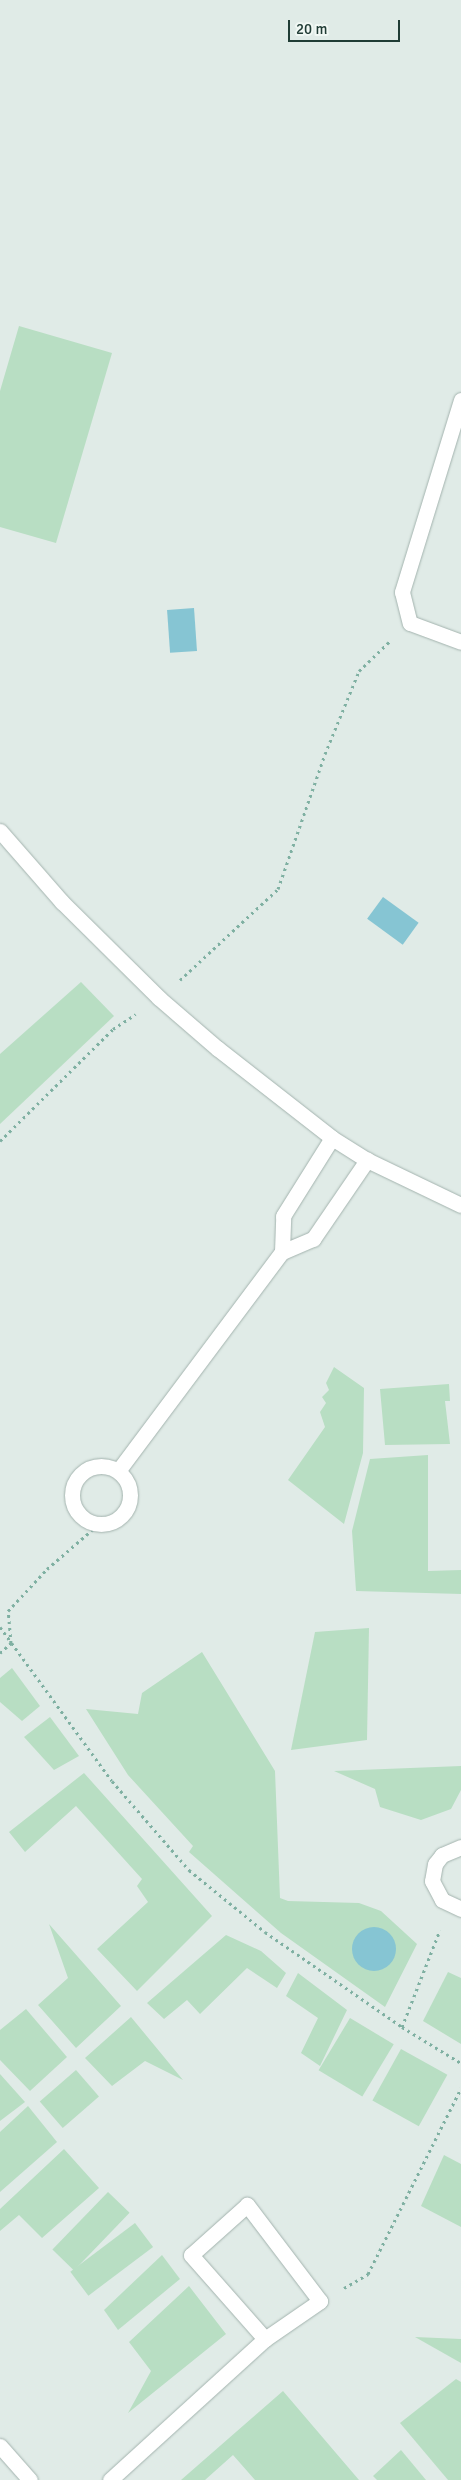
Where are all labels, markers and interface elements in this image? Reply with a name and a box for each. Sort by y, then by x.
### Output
scale bar [291,10,404,42]
text: 20 m [296,20,327,38]

